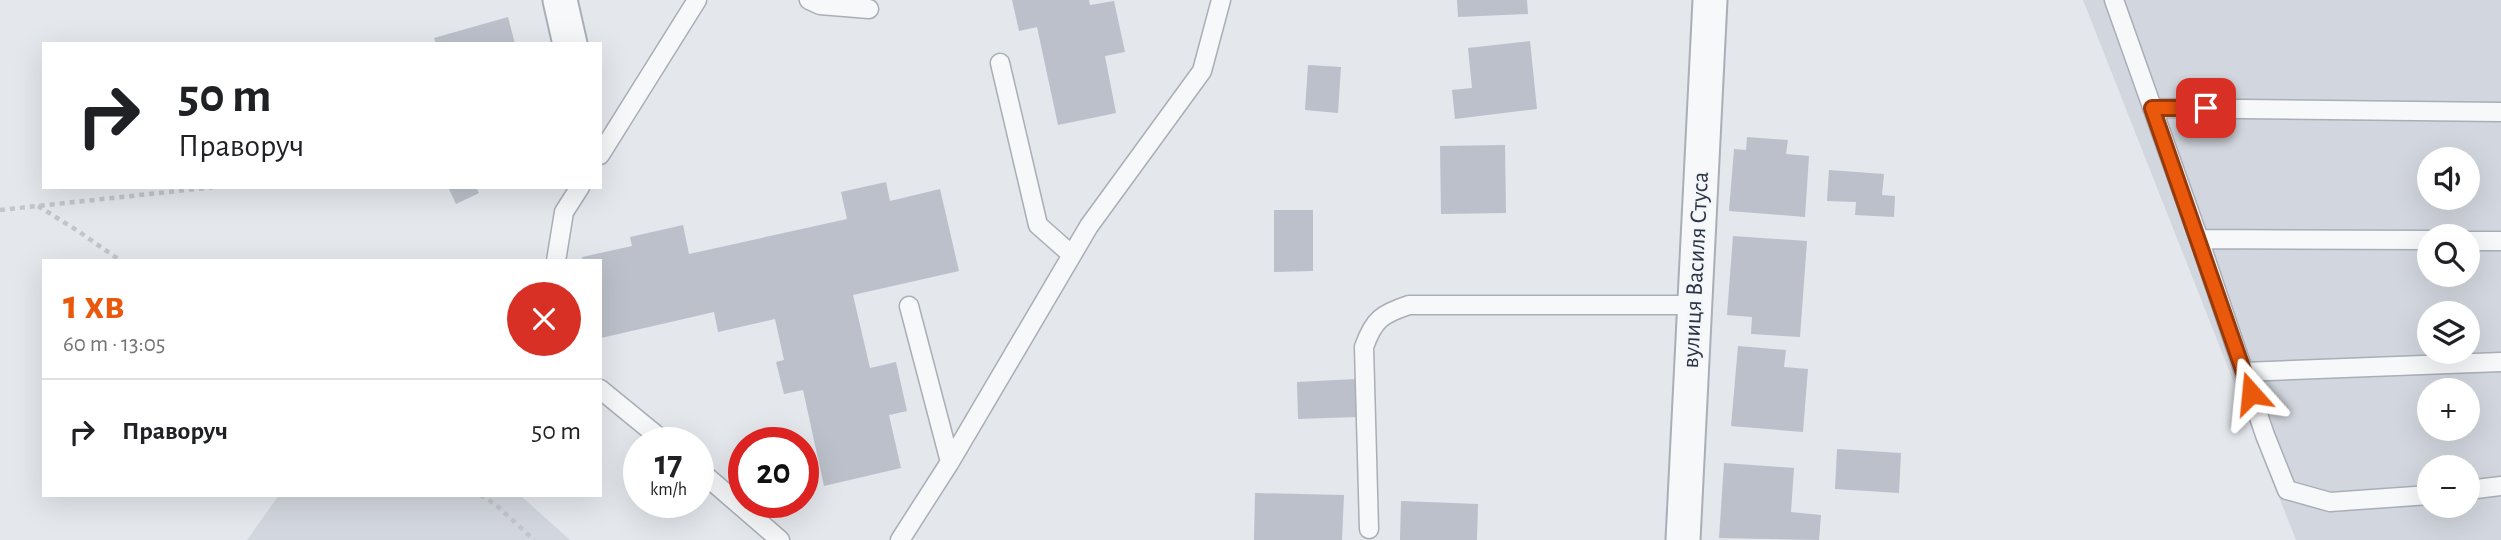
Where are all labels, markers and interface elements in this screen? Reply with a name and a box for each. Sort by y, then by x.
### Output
icon: right [63,70,154,161]
text: 50 m [178,72,272,121]
pin [2176,78,2236,138]
icon: arrive [2187,89,2225,127]
text: Праворуч [178,130,304,162]
map controls [2417,147,2480,518]
button: sound [2417,147,2480,210]
street label: вулиця Василя Стуса [1679,171,1713,369]
button: search [2417,224,2480,287]
button: close [507,282,581,356]
text: 1 хв [63,284,125,326]
button: layers [2417,301,2480,364]
text: 60 m · 13:05 [63,333,165,356]
position arrow [2214,356,2288,430]
button: + [2417,378,2480,441]
icon: right [63,413,101,451]
text: Праворуч [122,418,228,444]
text: 50 m [531,418,581,444]
speed limit sign: 20 [728,427,819,518]
text: 17 [655,446,682,481]
button: − [2417,455,2480,518]
text: km/h [650,481,687,499]

